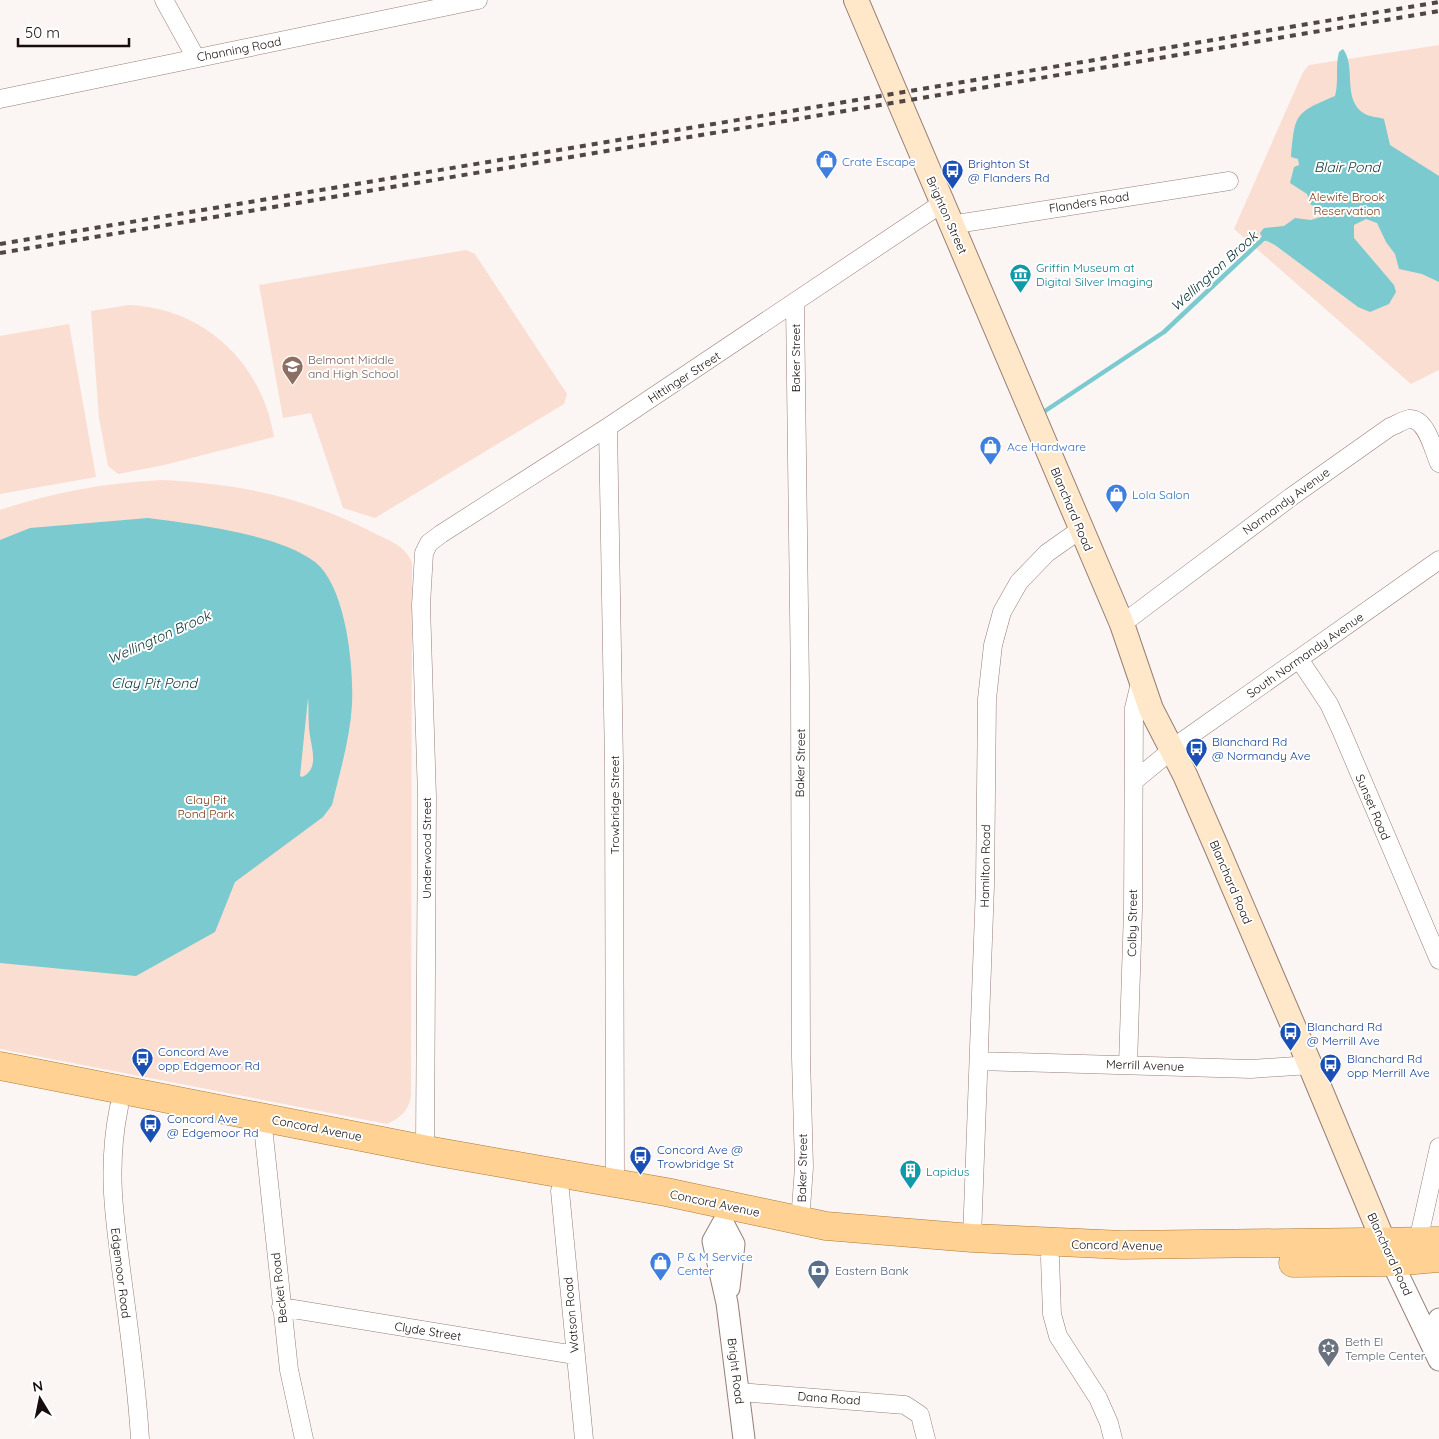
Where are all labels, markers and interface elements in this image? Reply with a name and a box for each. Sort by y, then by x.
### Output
scale bar [18,15,129,47]
text: 50 m [25,23,60,42]
street label: Channing Road [195,33,283,65]
shop icon: Crate Escape [814,149,838,180]
place label: Crate Escape [842,154,916,169]
place label: Brighton St @ Flanders Rd [968,156,1050,185]
bus stop icon: Brighton St @ Flanders Rd [940,158,964,189]
water label: Blair Pond [1314,158,1382,176]
street label: Brighton Street [923,174,971,256]
street label: Flanders Road [1048,188,1130,216]
park label: Alewife Brook Reservation [1309,189,1385,218]
water label: Wellington Brook [1167,226,1262,315]
place label: Griffin Museum at Digital Silver Imaging [1036,260,1153,289]
museum icon: Griffin Museum at Digital Silver Imaging [1008,262,1032,293]
street label: Baker Street [788,324,803,392]
street label: Hittinger Street [645,348,723,406]
place label: Belmont Middle and High School [308,352,399,381]
school or university icon: Belmont Middle and High School [280,354,304,385]
shop icon: Ace Hardware [979,434,1003,465]
place label: Ace Hardware [1007,439,1086,454]
street label: Normandy Avenue [1239,464,1333,538]
street label: Blanchard Road [1048,465,1096,553]
shop icon: Lola Salon [1104,482,1128,513]
place label: Lola Salon [1132,487,1190,502]
water label: Wellington Brook [105,606,215,668]
street label: South Normandy Avenue [1244,609,1366,701]
water label: Clay Pit Pond [111,674,198,692]
street label: Baker Street [792,729,808,797]
place label: Blanchard Rd @ Normandy Ave [1212,734,1311,763]
bus stop icon: Blanchard Rd @ Normandy Ave [1184,736,1208,767]
street label: Trowbridge Street [607,756,622,855]
street label: Sunset Road [1352,772,1394,842]
park label: Clay Pit Pond Park [177,792,235,821]
street label: Underwood Street [419,797,434,899]
street label: Hamilton Road [977,824,993,908]
street label: Blanchard Road [1207,838,1255,926]
street label: Colby Street [1124,889,1140,957]
place label: Blanchard Rd @ Merrill Ave [1307,1019,1382,1048]
bus stop icon: Blanchard Rd @ Merrill Ave [1279,1021,1303,1052]
place label: Concord Ave opp Edgemoor Rd [158,1044,260,1073]
bus stop icon: Concord Ave opp Edgemoor Rd [130,1046,154,1077]
place label: Blanchard Rd opp Merrill Ave [1347,1051,1430,1080]
bus stop icon: Blanchard Rd opp Merrill Ave [1319,1053,1343,1084]
street label: Merrill Avenue [1106,1056,1185,1074]
place label: Concord Ave @ Edgemoor Rd [167,1111,259,1140]
street label: Concord Avenue [271,1112,364,1144]
bus stop icon: Concord Ave @ Edgemoor Rd [139,1113,163,1144]
street label: Baker Street [794,1134,810,1202]
place label: Concord Ave @ Trowbridge St [657,1142,743,1171]
bus stop icon: Concord Ave @ Trowbridge St [629,1144,653,1175]
building icon: Lapidus [898,1159,922,1190]
place label: Lapidus [926,1164,970,1179]
street label: Concord Avenue [669,1186,761,1220]
street label: Blanchard Road [1364,1210,1416,1298]
street label: Edgemoor Road [108,1227,134,1319]
street label: Concord Avenue [1071,1237,1163,1253]
place label: P & M Service Center [677,1249,753,1278]
shop icon: P & M Service Center [649,1251,673,1282]
street label: Becket Road [268,1252,290,1324]
bank icon: Eastern Bank [807,1258,831,1289]
place label: Eastern Bank [835,1263,909,1278]
street label: Watson Road [560,1277,582,1353]
street label: Clyde Street [394,1318,462,1344]
place label: Beth El Temple Center [1345,1334,1426,1363]
synagogue icon: Beth El Temple Center [1317,1336,1341,1367]
street label: Bright Road [725,1337,747,1405]
north arrow [15,1374,65,1424]
text: N [31,1376,44,1396]
street label: Dana Road [797,1388,861,1408]

